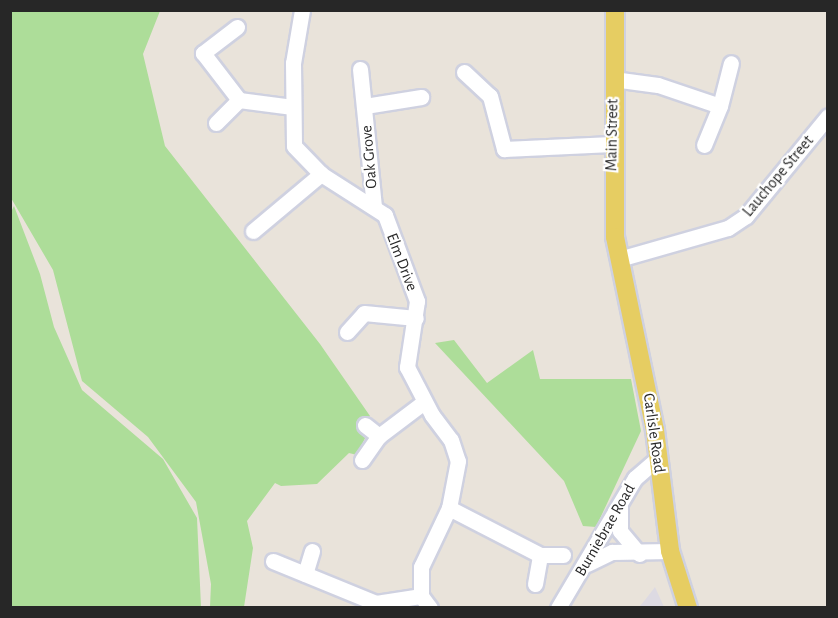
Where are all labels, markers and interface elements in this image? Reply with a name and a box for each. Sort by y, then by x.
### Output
street label: Main Street [602,99,622,171]
street label: Oak Grove [357,125,381,189]
street label: Lauchope Street [738,131,818,221]
street label: Elm Drive [382,230,422,294]
street label: Carlisle Road [639,392,669,474]
street label: Burniebrae Road [571,480,639,580]

